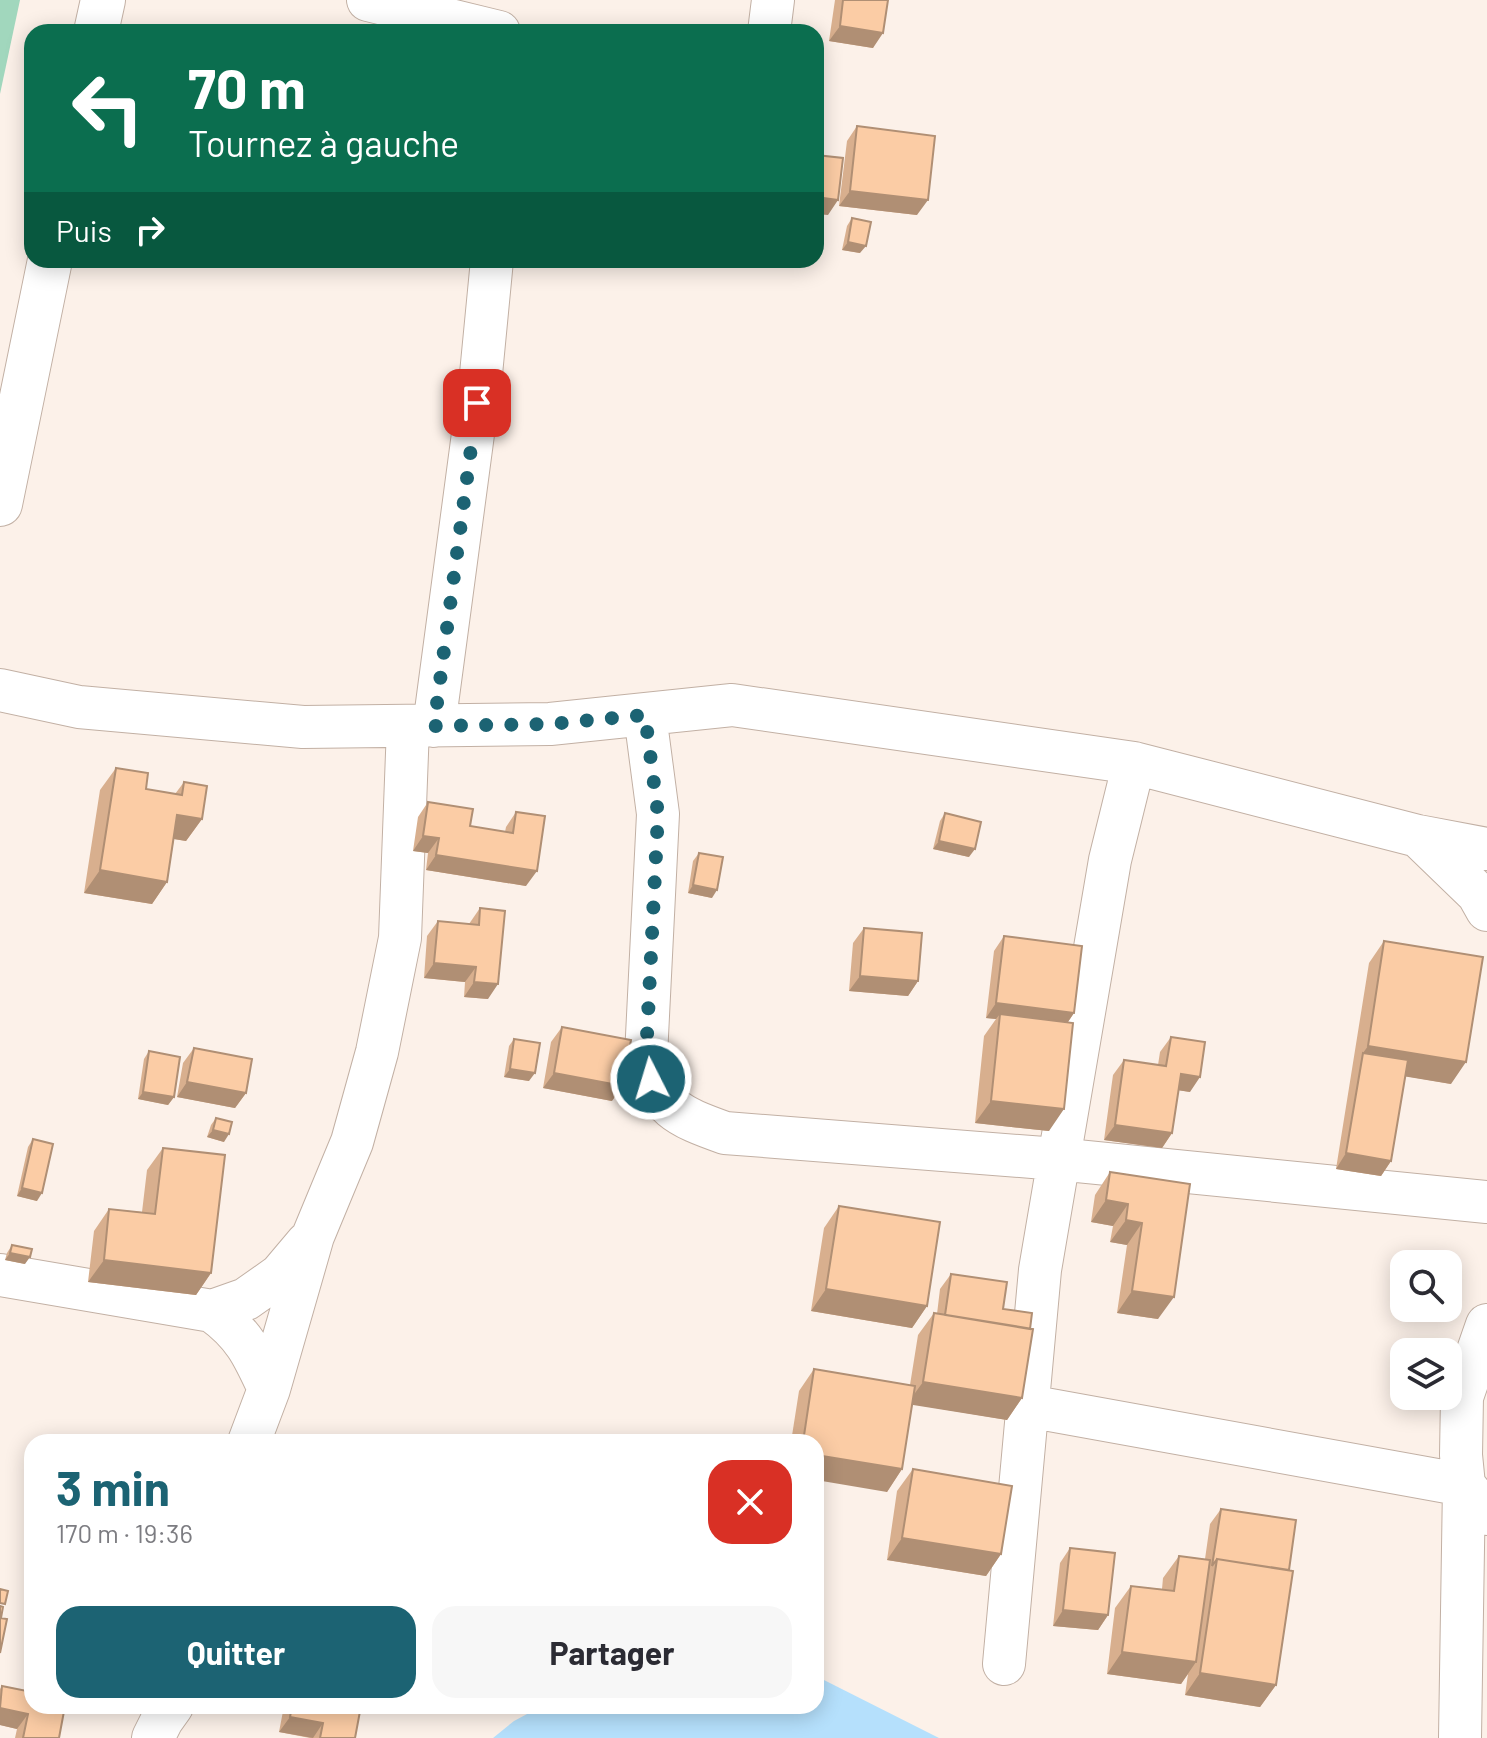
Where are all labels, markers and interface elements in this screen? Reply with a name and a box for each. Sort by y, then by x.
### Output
text: 70 m [188,53,306,120]
icon: left [56,56,160,160]
text: Tournez à gauche [188,121,459,164]
icon: right [128,208,172,252]
text: Puis [56,212,112,248]
pin [443,369,511,437]
icon: arrive [455,381,499,425]
position arrow [609,1037,693,1121]
map controls [1390,1250,1462,1410]
button: search [1390,1250,1462,1322]
button: layers [1390,1338,1462,1410]
text: 3 min [56,1458,170,1516]
button: close [708,1460,792,1544]
text: 170 m · 19:36 [56,1517,193,1548]
button: Quitter [56,1606,416,1698]
button: Partager [432,1606,792,1698]

